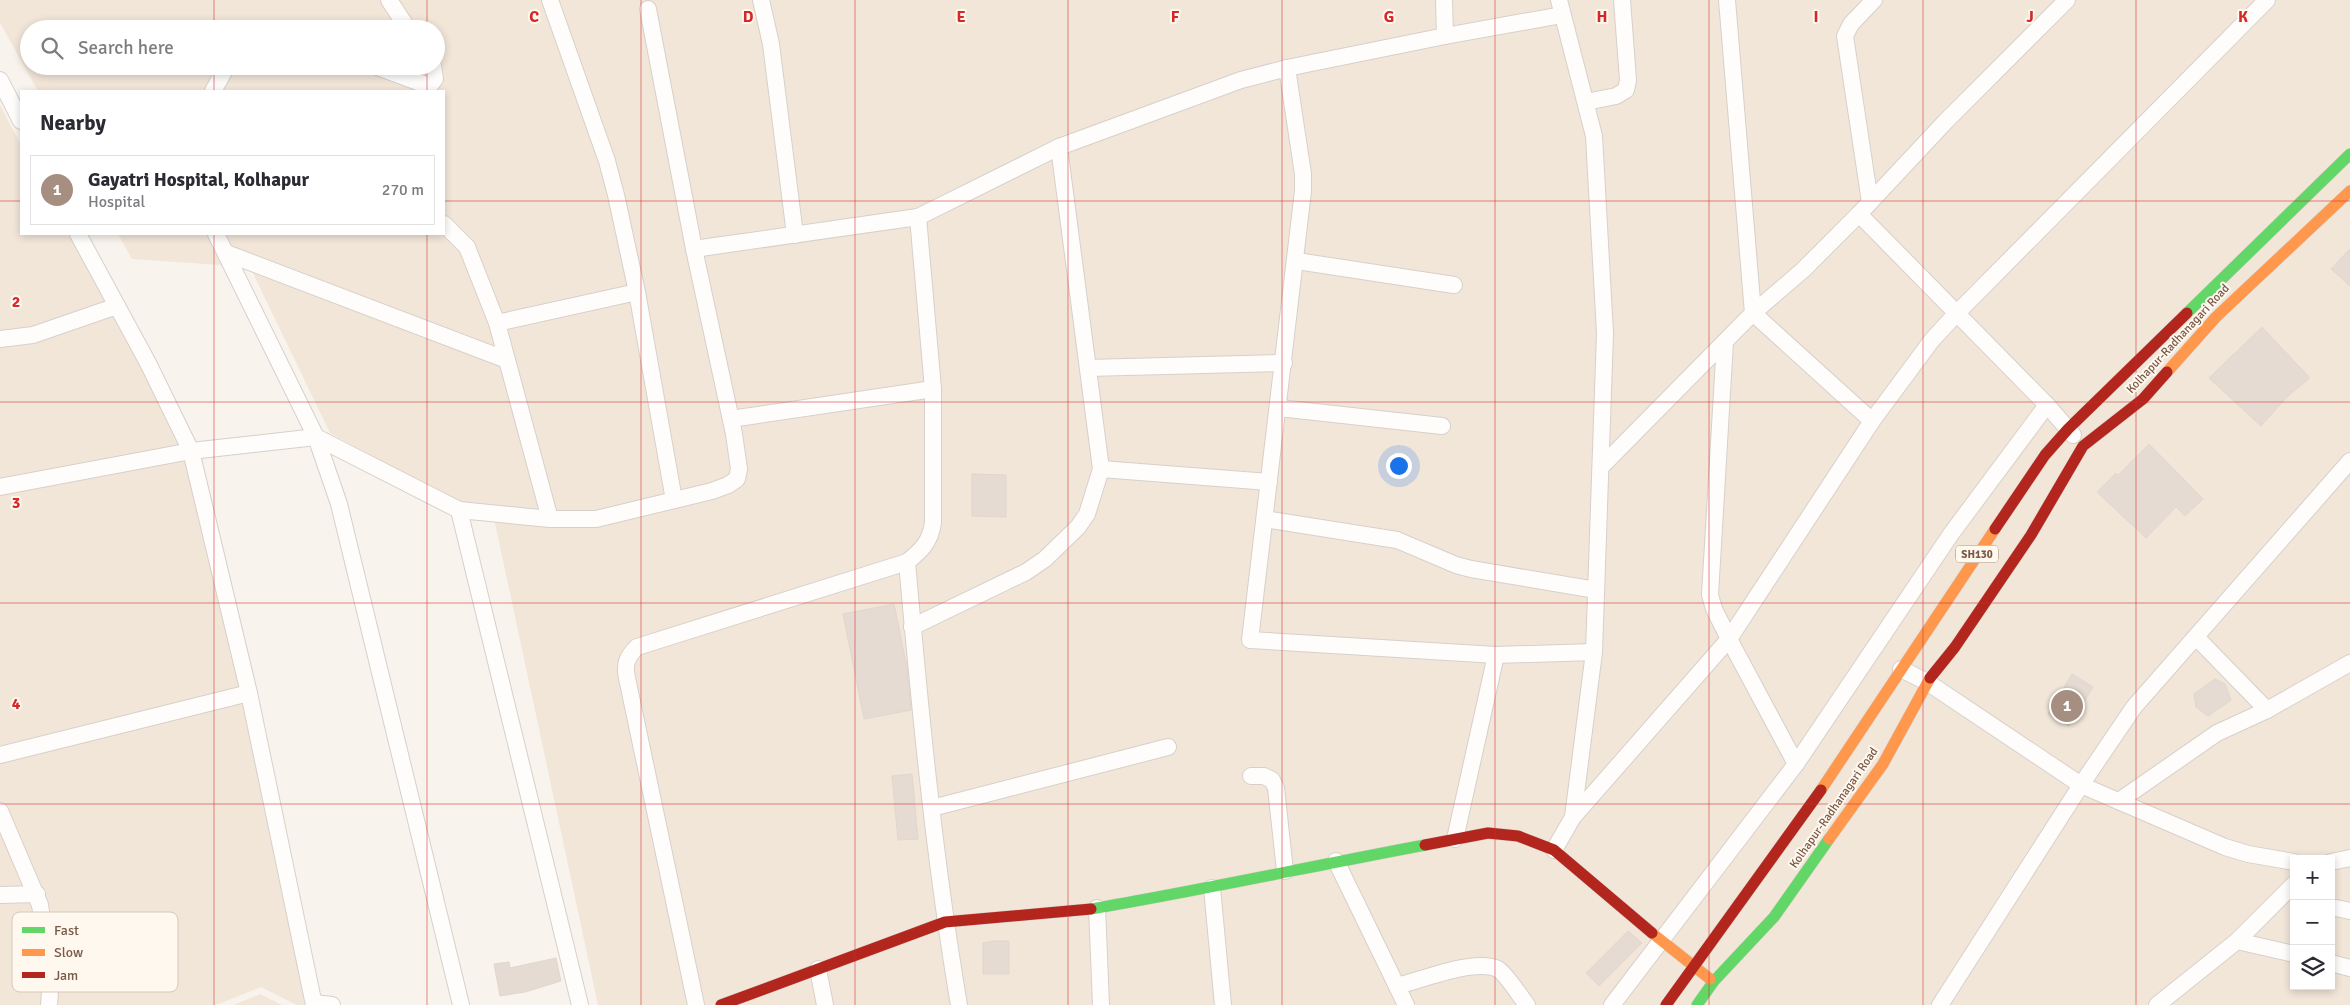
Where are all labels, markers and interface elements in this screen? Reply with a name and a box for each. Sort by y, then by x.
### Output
text: C [529,7,539,27]
text: D [743,7,754,27]
text: E [956,7,966,27]
text: F [1171,7,1180,27]
text: G [1384,7,1394,27]
text: H [1597,7,1607,27]
text: I [1813,7,1819,27]
text: J [2026,7,2034,27]
text: K [2238,7,2248,27]
search box [20,20,445,75]
icon: search [38,34,66,62]
text: Search here [78,36,174,60]
text: Nearby [40,110,106,136]
text: Gayatri Hospital, Kolhapur [88,168,309,192]
text: 1 [53,180,61,200]
text: 270 m [382,180,424,200]
text: Hospital [88,192,145,212]
street label: Kolhapur-Radhanagari Road [2123,281,2233,397]
text: 2 [12,292,20,312]
your location [1386,453,1412,479]
text: 3 [12,493,20,513]
road number: SH130 [1956,546,1998,562]
pin: 1 [2051,687,2083,725]
text: 4 [12,694,21,714]
street label: Kolhapur-Radhanagari Road [1786,745,1882,871]
map controls [2290,855,2335,990]
button: + [2290,855,2335,900]
button: − [2290,900,2335,945]
legend [12,912,178,992]
text: Fast [54,922,79,939]
text: Slow [54,944,83,961]
button: layers [2290,945,2335,990]
text: Jam [54,967,78,984]

